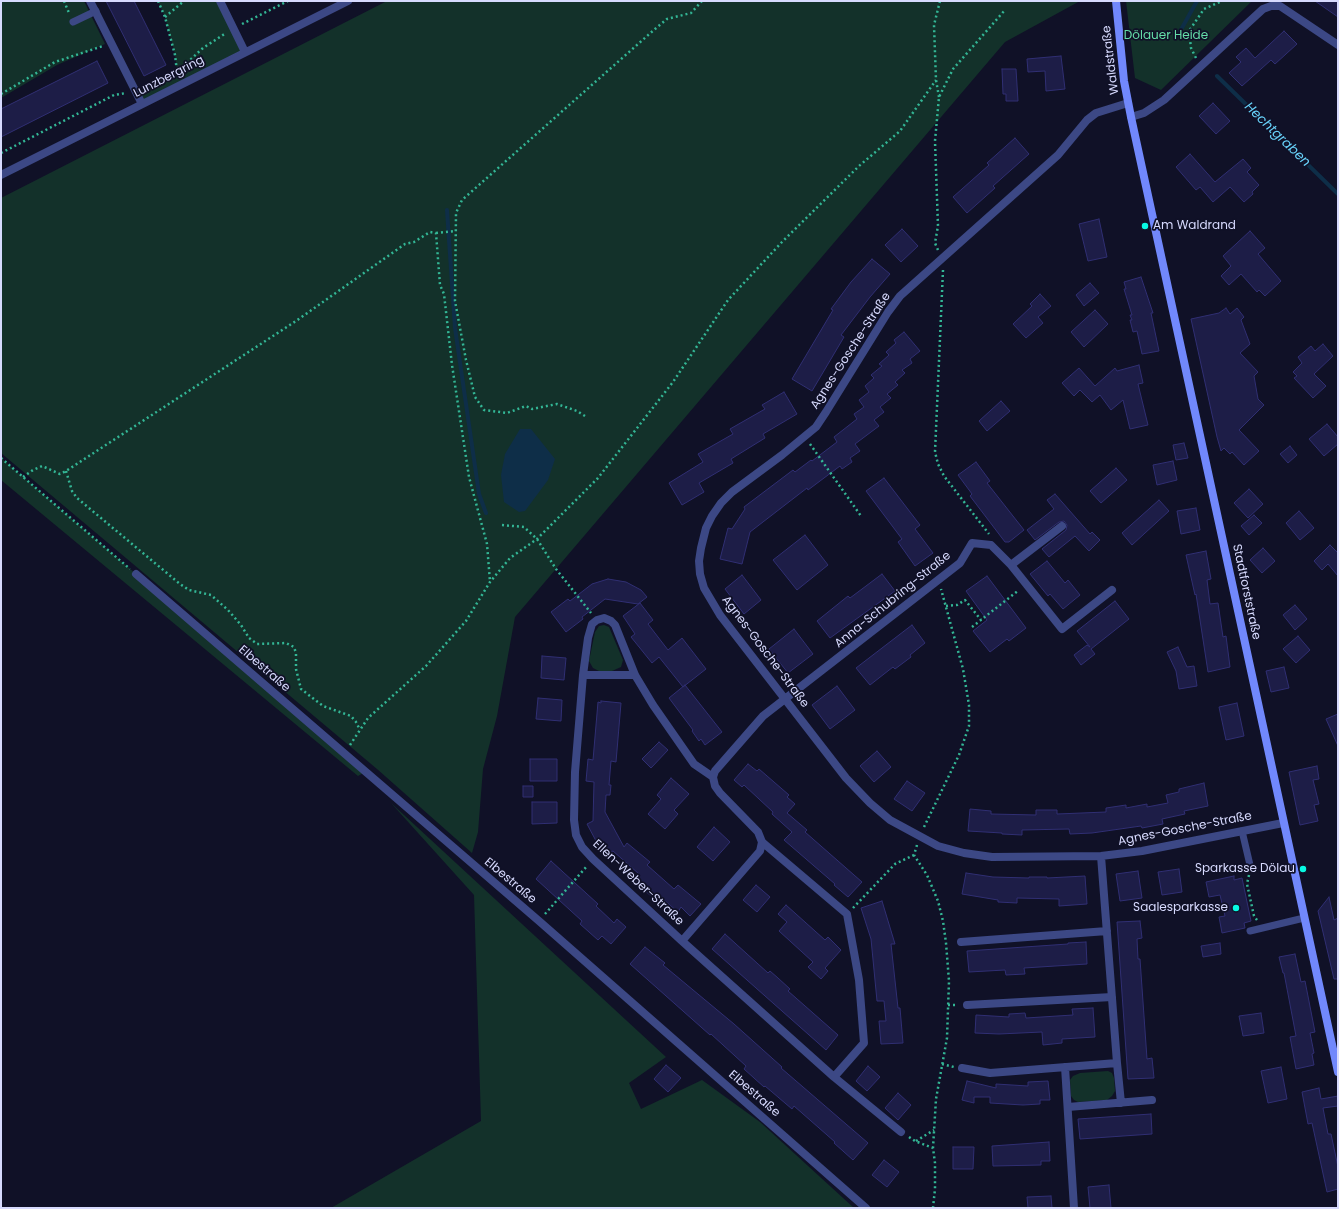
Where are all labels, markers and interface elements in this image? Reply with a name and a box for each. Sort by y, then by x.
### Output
street label: Waldstraße [1100,25,1122,95]
park label: Dölauer Heide [1124,29,1208,43]
street label: Lunzbergring [131,53,207,101]
water label: Hechtgraben [1241,100,1313,170]
place label: Am Waldrand [1153,219,1236,233]
marker: Am Waldrand [1140,221,1150,231]
street label: Agnes-Gosche-Straße [808,290,894,412]
street label: Stadtforststraße [1229,543,1263,641]
street label: Anna-Schubring-Straße [832,549,954,651]
street label: Agnes-Gosche-Straße [718,593,812,711]
street label: Elbestraße [235,643,293,695]
street label: Agnes-Gosche-Straße [1117,809,1253,849]
street label: Ellen-Weber-Straße [590,837,686,929]
street label: Elbestraße [481,855,539,907]
place label: Sparkasse Dölau [1195,862,1295,876]
marker: Sparkasse Dölau [1298,864,1308,874]
place label: Saalesparkasse [1133,901,1228,915]
marker: Saalesparkasse [1231,903,1241,913]
street label: Elbestraße [725,1068,783,1120]

